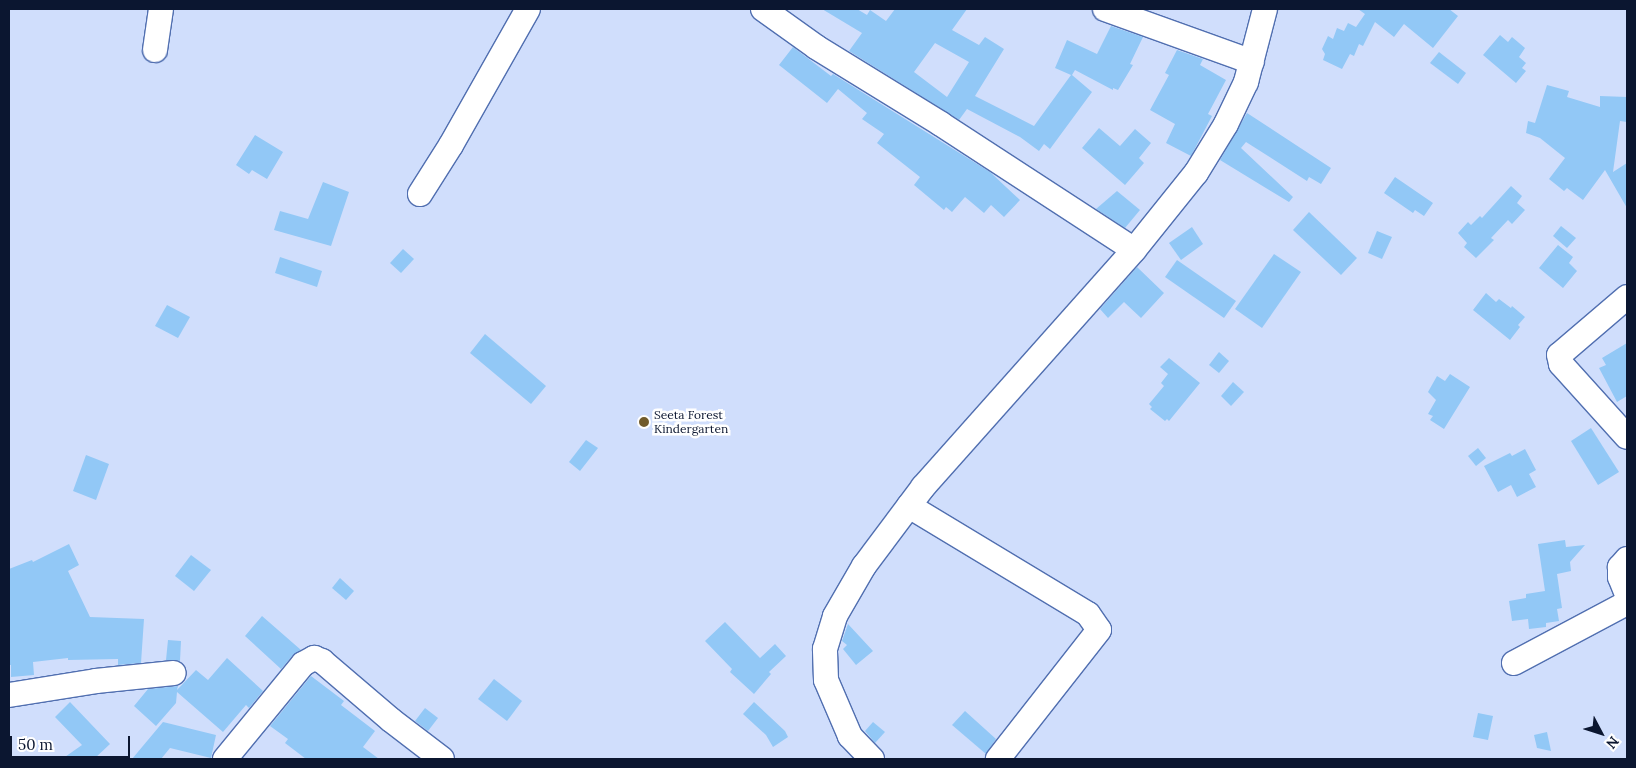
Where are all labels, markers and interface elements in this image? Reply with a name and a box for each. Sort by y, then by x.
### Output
place label: Seeta Forest Kindergarten [654,408,728,436]
marker: Seeta Forest Kindergarten [638,416,650,428]
north arrow [1576,708,1626,758]
scale bar [12,726,132,758]
text: N [1602,733,1623,753]
text: 50 m [18,735,53,754]

